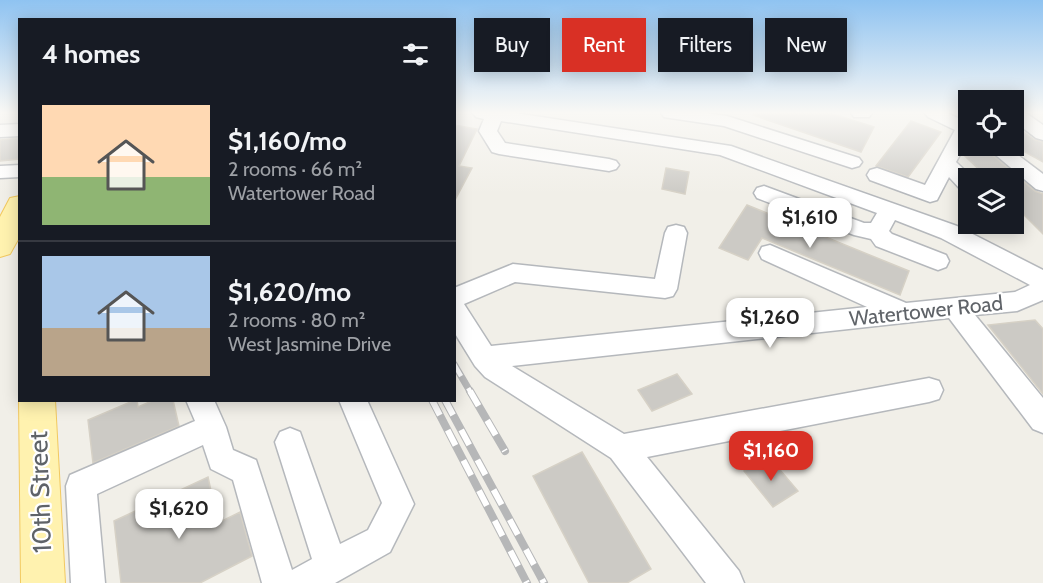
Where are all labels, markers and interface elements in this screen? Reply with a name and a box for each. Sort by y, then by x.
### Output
chip: Buy [474,18,550,72]
chip: Rent [562,18,646,72]
chip: Filters [658,18,753,72]
chip: New [765,18,847,72]
text: 4 homes [42,38,140,70]
icon: filters [399,38,432,71]
map controls [958,90,1024,234]
button: locate [958,90,1024,156]
text: $1,160/mo [228,125,347,157]
icon: home [90,129,162,201]
text: 2 rooms · 66 m² [228,157,362,181]
button: layers [958,168,1024,234]
text: Watertower Road [228,181,375,205]
pin: $1,610 [761,198,859,249]
text: $1,610 [782,205,838,229]
text: $1,620/mo [228,276,351,308]
icon: home [90,280,162,352]
street label: Watertower Road [848,290,1004,331]
pin: $1,260 [721,298,819,349]
text: $1,260 [740,305,800,329]
text: 2 rooms · 80 m² [228,308,365,332]
text: West Jasmine Drive [228,332,391,356]
street label: 10th Street [22,430,58,554]
pin: $1,160 [722,431,820,482]
text: $1,160 [743,438,799,462]
pin: $1,620 [130,489,228,540]
text: $1,620 [149,496,209,520]

